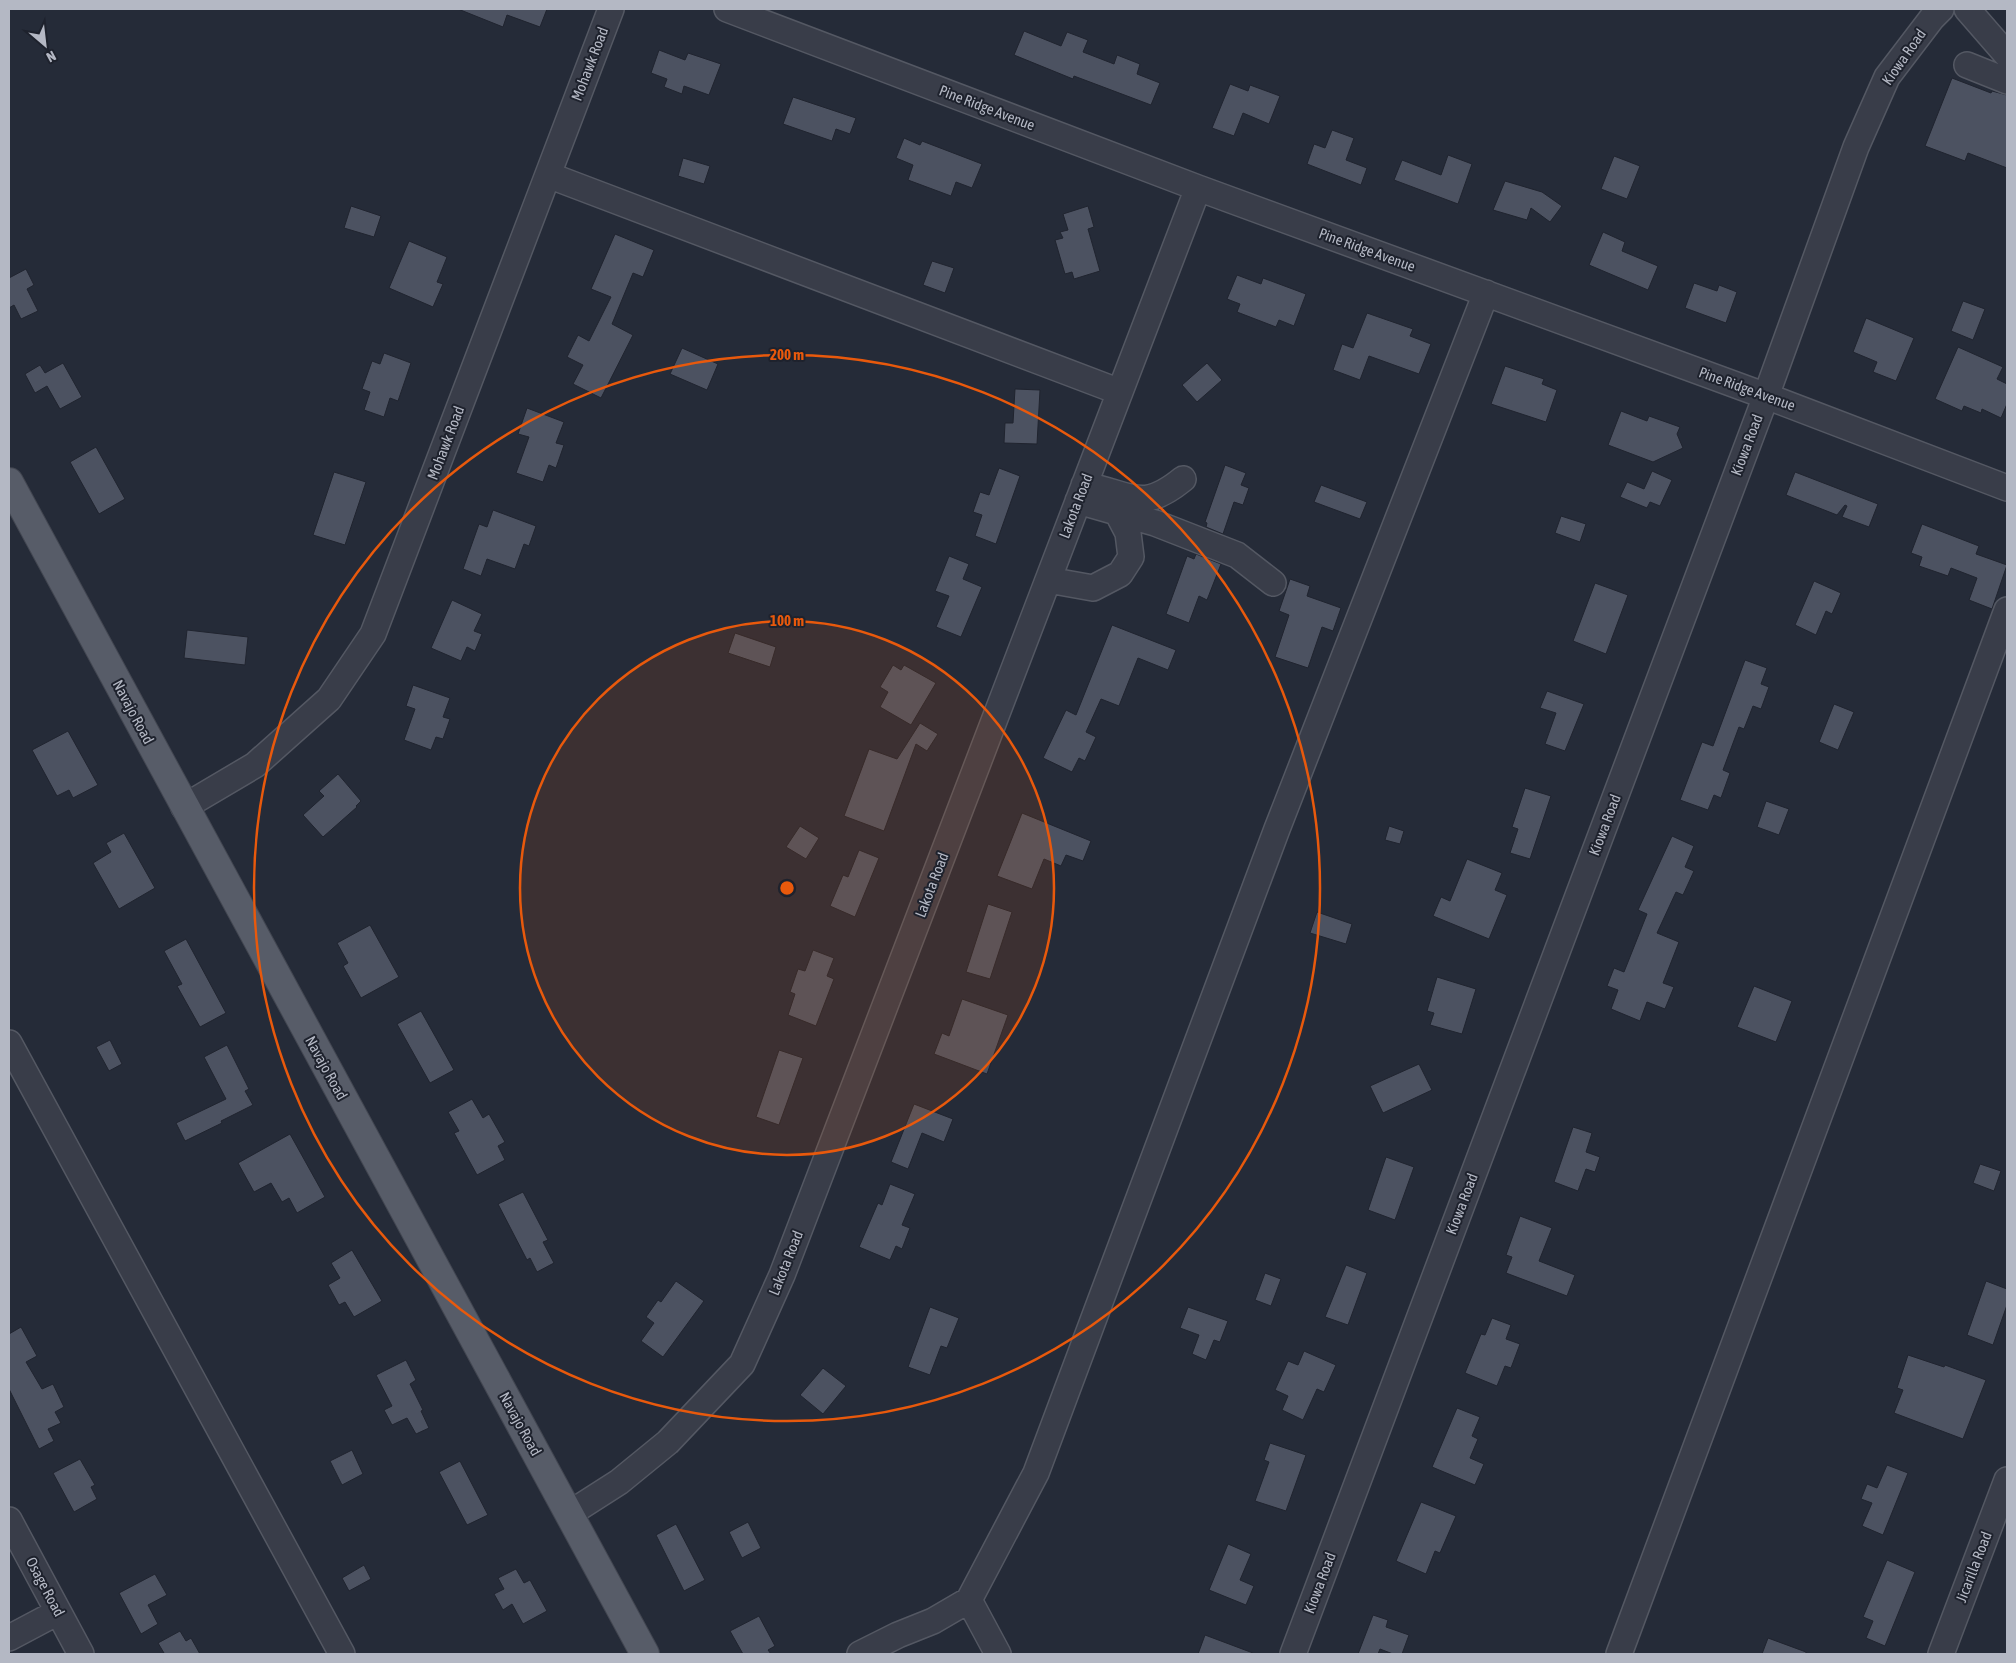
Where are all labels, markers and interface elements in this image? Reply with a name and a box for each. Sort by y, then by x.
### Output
north arrow [20,20,70,70]
street label: Mohawk Road [568,25,611,103]
street label: Kiowa Road [1878,26,1929,88]
text: N [44,47,59,65]
street label: Pine Ridge Avenue [937,81,1038,134]
street label: Pine Ridge Avenue [1317,224,1418,275]
text: 200 m [770,346,804,363]
street label: Pine Ridge Avenue [1697,363,1798,414]
street label: Mohawk Road [424,404,467,482]
street label: Kiowa Road [1727,412,1766,478]
street label: Lakota Road [1055,471,1096,541]
text: 100 m [770,612,804,629]
street label: Navajo Road [109,677,157,747]
street label: Kiowa Road [1585,792,1624,858]
street label: Lakota Road [911,850,952,920]
centre of rings [778,879,796,897]
street label: Navajo Road [302,1033,351,1103]
street label: Kiowa Road [1442,1171,1481,1237]
street label: Lakota Road [765,1228,806,1298]
street label: Navajo Road [496,1389,545,1459]
street label: Jicarilla Road [1952,1529,1995,1605]
street label: Kiowa Road [1300,1550,1339,1616]
street label: Osage Road [23,1554,68,1619]

